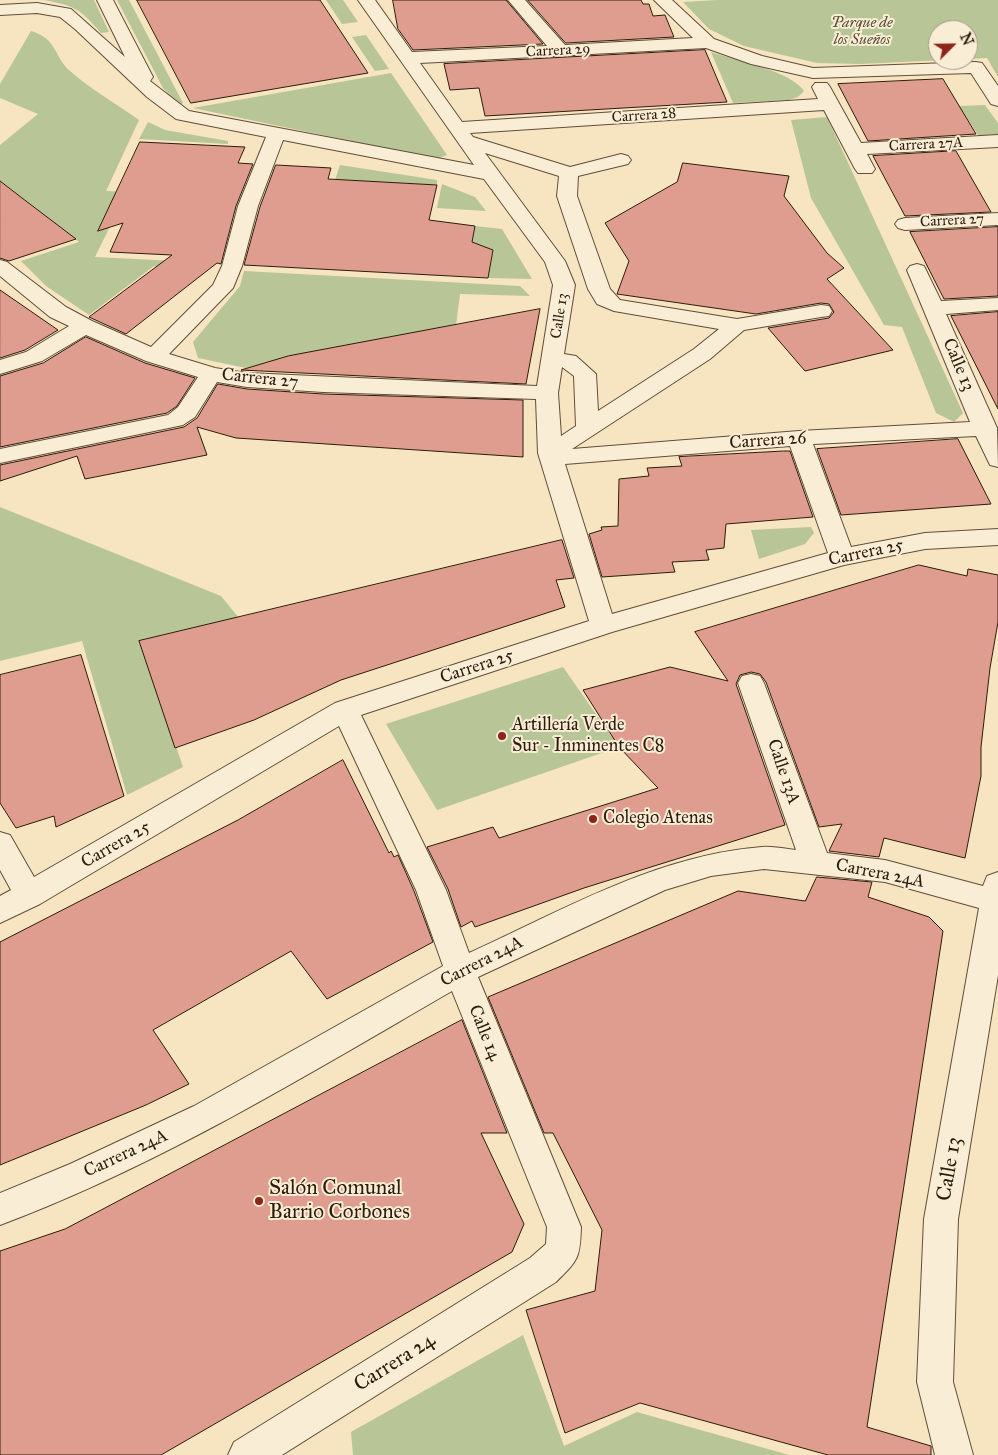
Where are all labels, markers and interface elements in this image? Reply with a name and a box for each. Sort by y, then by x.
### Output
park label: Parque de los Sueños [831,14,893,49]
north arrow [928,20,978,70]
text: N [956,31,976,48]
street label: Carrera 29 [525,40,591,62]
street label: Carrera 28 [611,105,677,127]
street label: Carrera 27A [888,134,964,156]
street label: Carrera 27 [920,210,984,232]
street label: Calle 13 [548,292,572,340]
street label: Calle 13 [937,335,979,395]
street label: Carrera 27 [221,364,299,394]
street label: Carrera 26 [729,428,807,454]
street label: Carrera 25 [827,535,905,571]
street label: Carrera 25 [437,645,517,689]
place label: Artillería Verde Sur - Inminentes C8 [512,715,664,758]
marker: Artillería Verde Sur - Inminentes C8 [496,730,508,742]
street label: Calle 13A [762,737,804,807]
place label: Colegio Atenas [603,808,713,830]
marker: Colegio Atenas [587,813,599,825]
street label: Carrera 25 [78,817,154,873]
street label: Carrera 24A [834,855,926,893]
street label: Carrera 24A [437,932,527,992]
street label: Calle 14 [463,1002,505,1064]
street label: Carrera 24A [81,1125,171,1183]
street label: Calle 13 [932,1135,968,1203]
place label: Salón Comunal Barrio Corbones [269,1176,410,1226]
marker: Salón Comunal Barrio Corbones [253,1195,265,1207]
street label: Carrera 24 [350,1328,440,1398]

